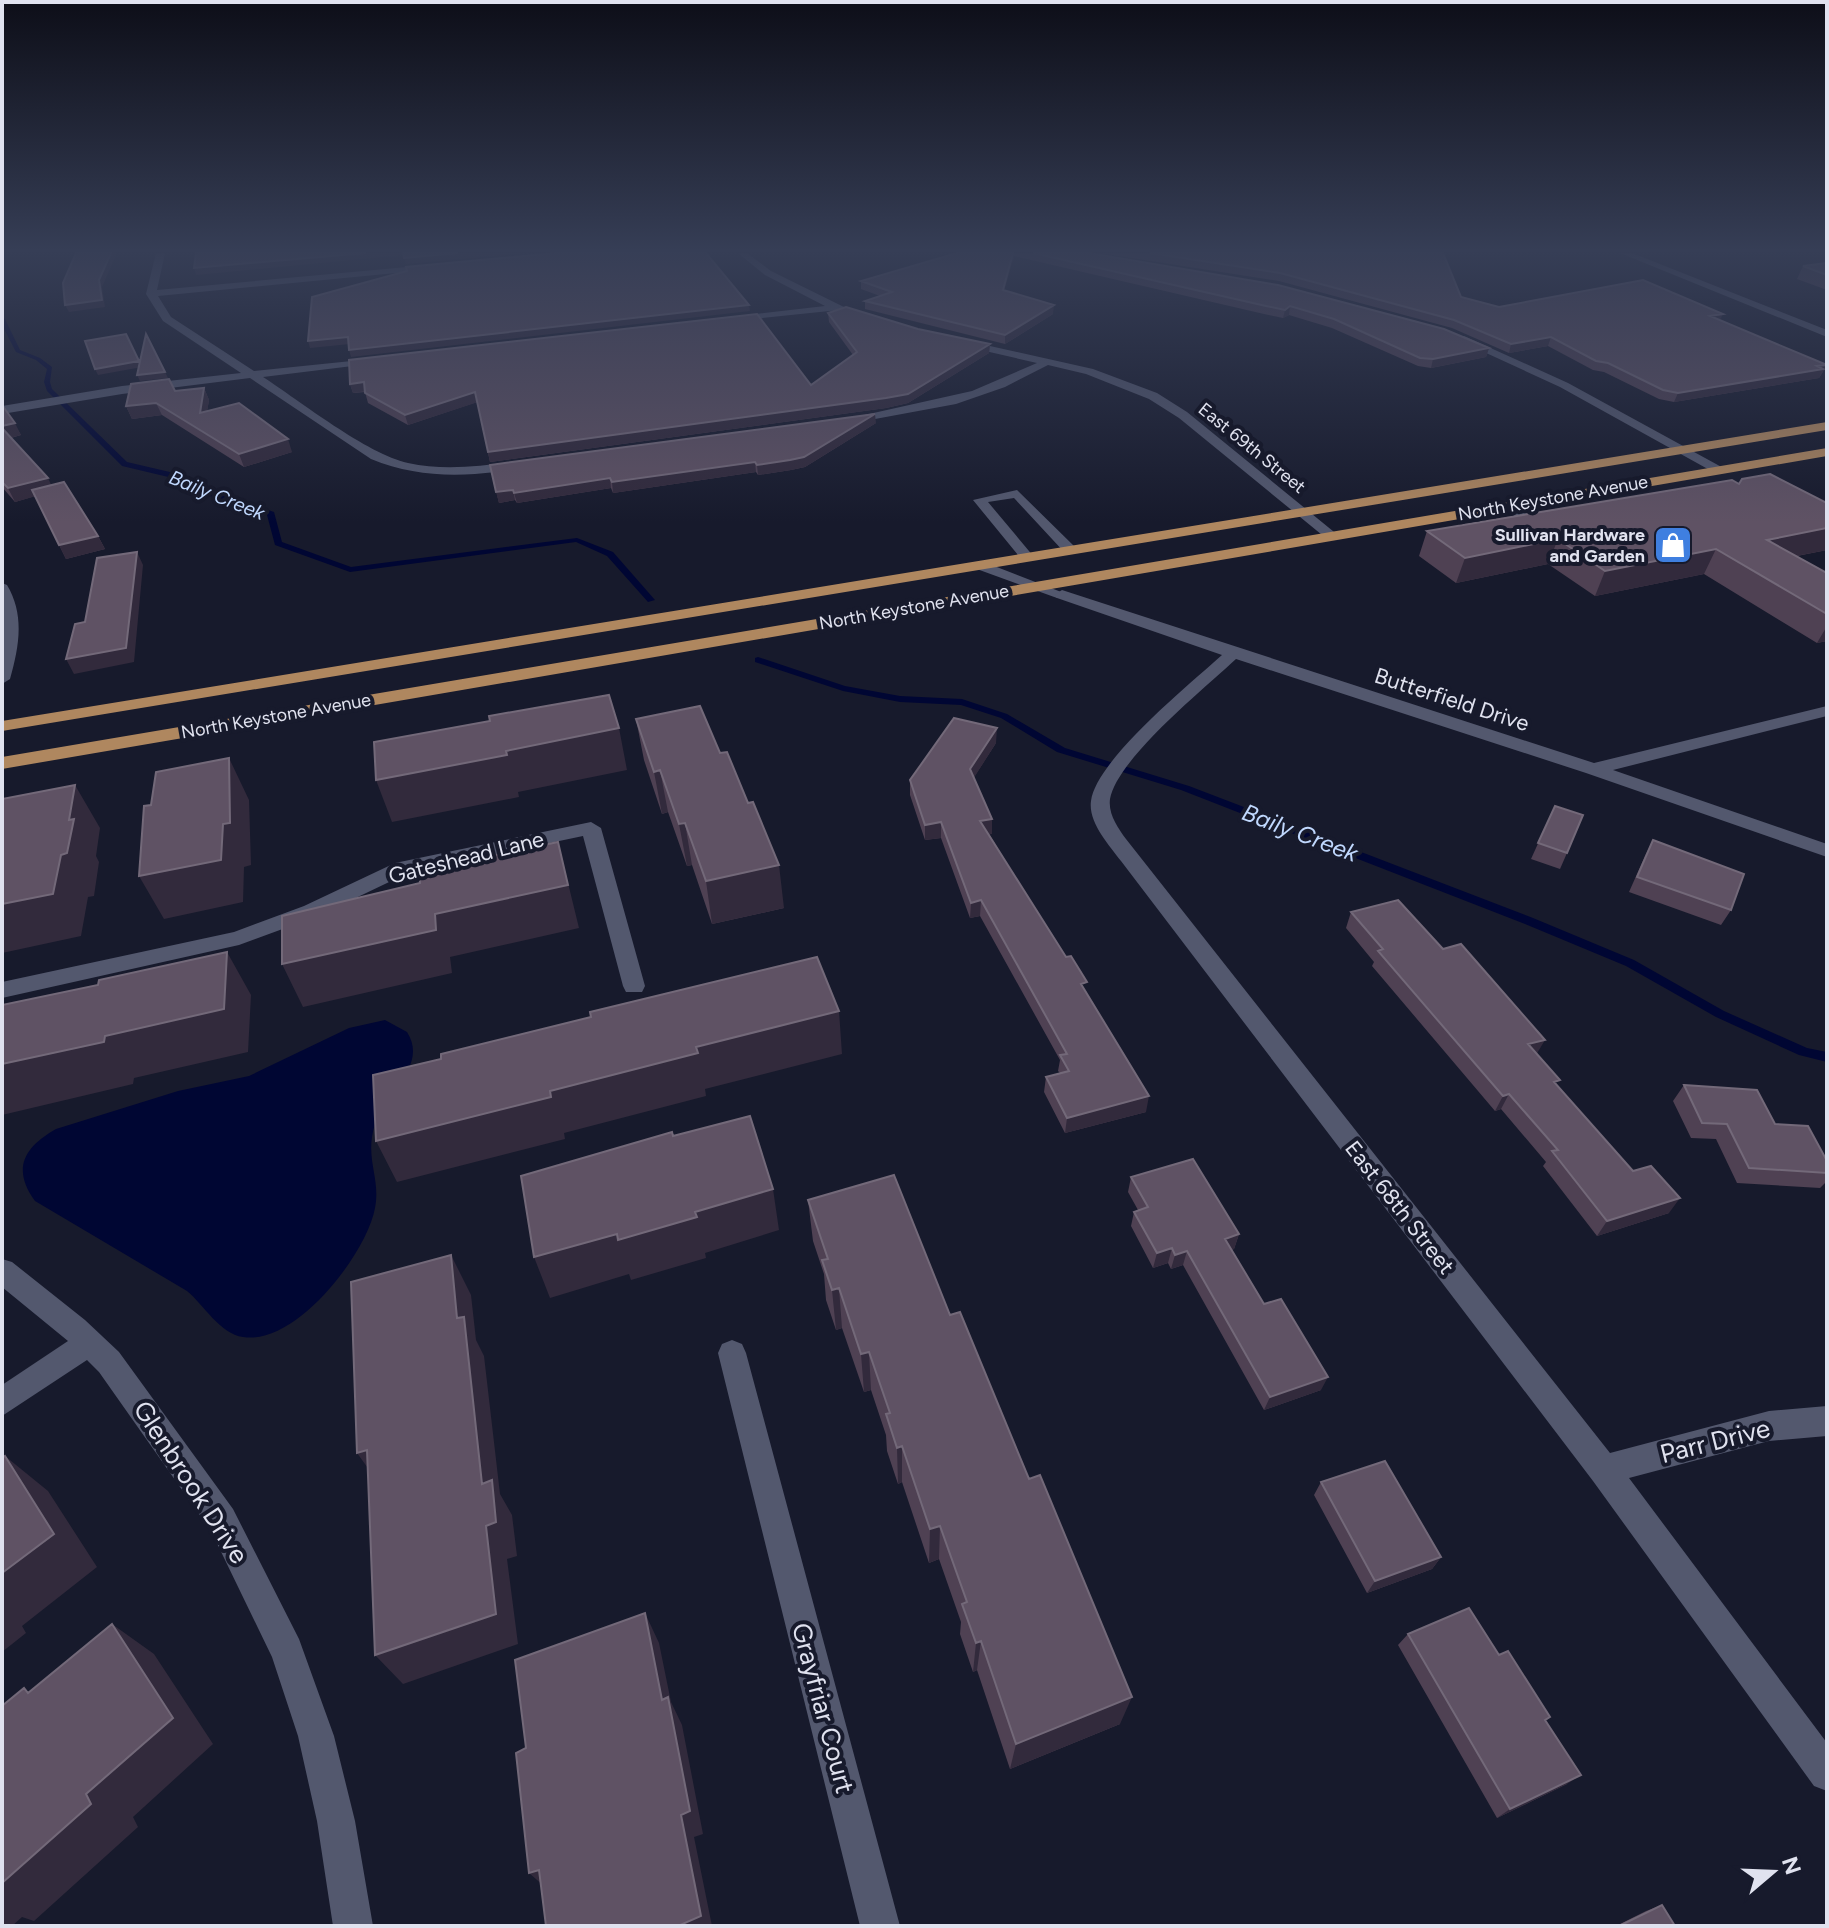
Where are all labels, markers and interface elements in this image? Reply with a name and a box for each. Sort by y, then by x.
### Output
street label: East 69th Street [1194,398,1310,498]
water label: Baily Creek [166,465,270,526]
street label: North Keystone Avenue [1456,470,1650,526]
place label: Sullivan Hardware and Garden [1495,524,1645,567]
shop icon: Sullivan Hardware and Garden [1652,524,1694,566]
street label: North Keystone Avenue [817,579,1011,635]
street label: Butterfield Drive [1371,662,1533,737]
street label: North Keystone Avenue [179,688,373,744]
water label: Baily Creek [1238,797,1363,868]
street label: Gateshead Lane [386,825,547,890]
street label: East 68th Street [1339,1135,1460,1279]
street label: Glenbrook Drive [127,1395,255,1569]
street label: Parr Drive [1657,1412,1773,1470]
street label: Grayfriar Court [785,1619,861,1797]
north arrow [1733,1832,1813,1912]
text: N [1776,1853,1807,1878]

